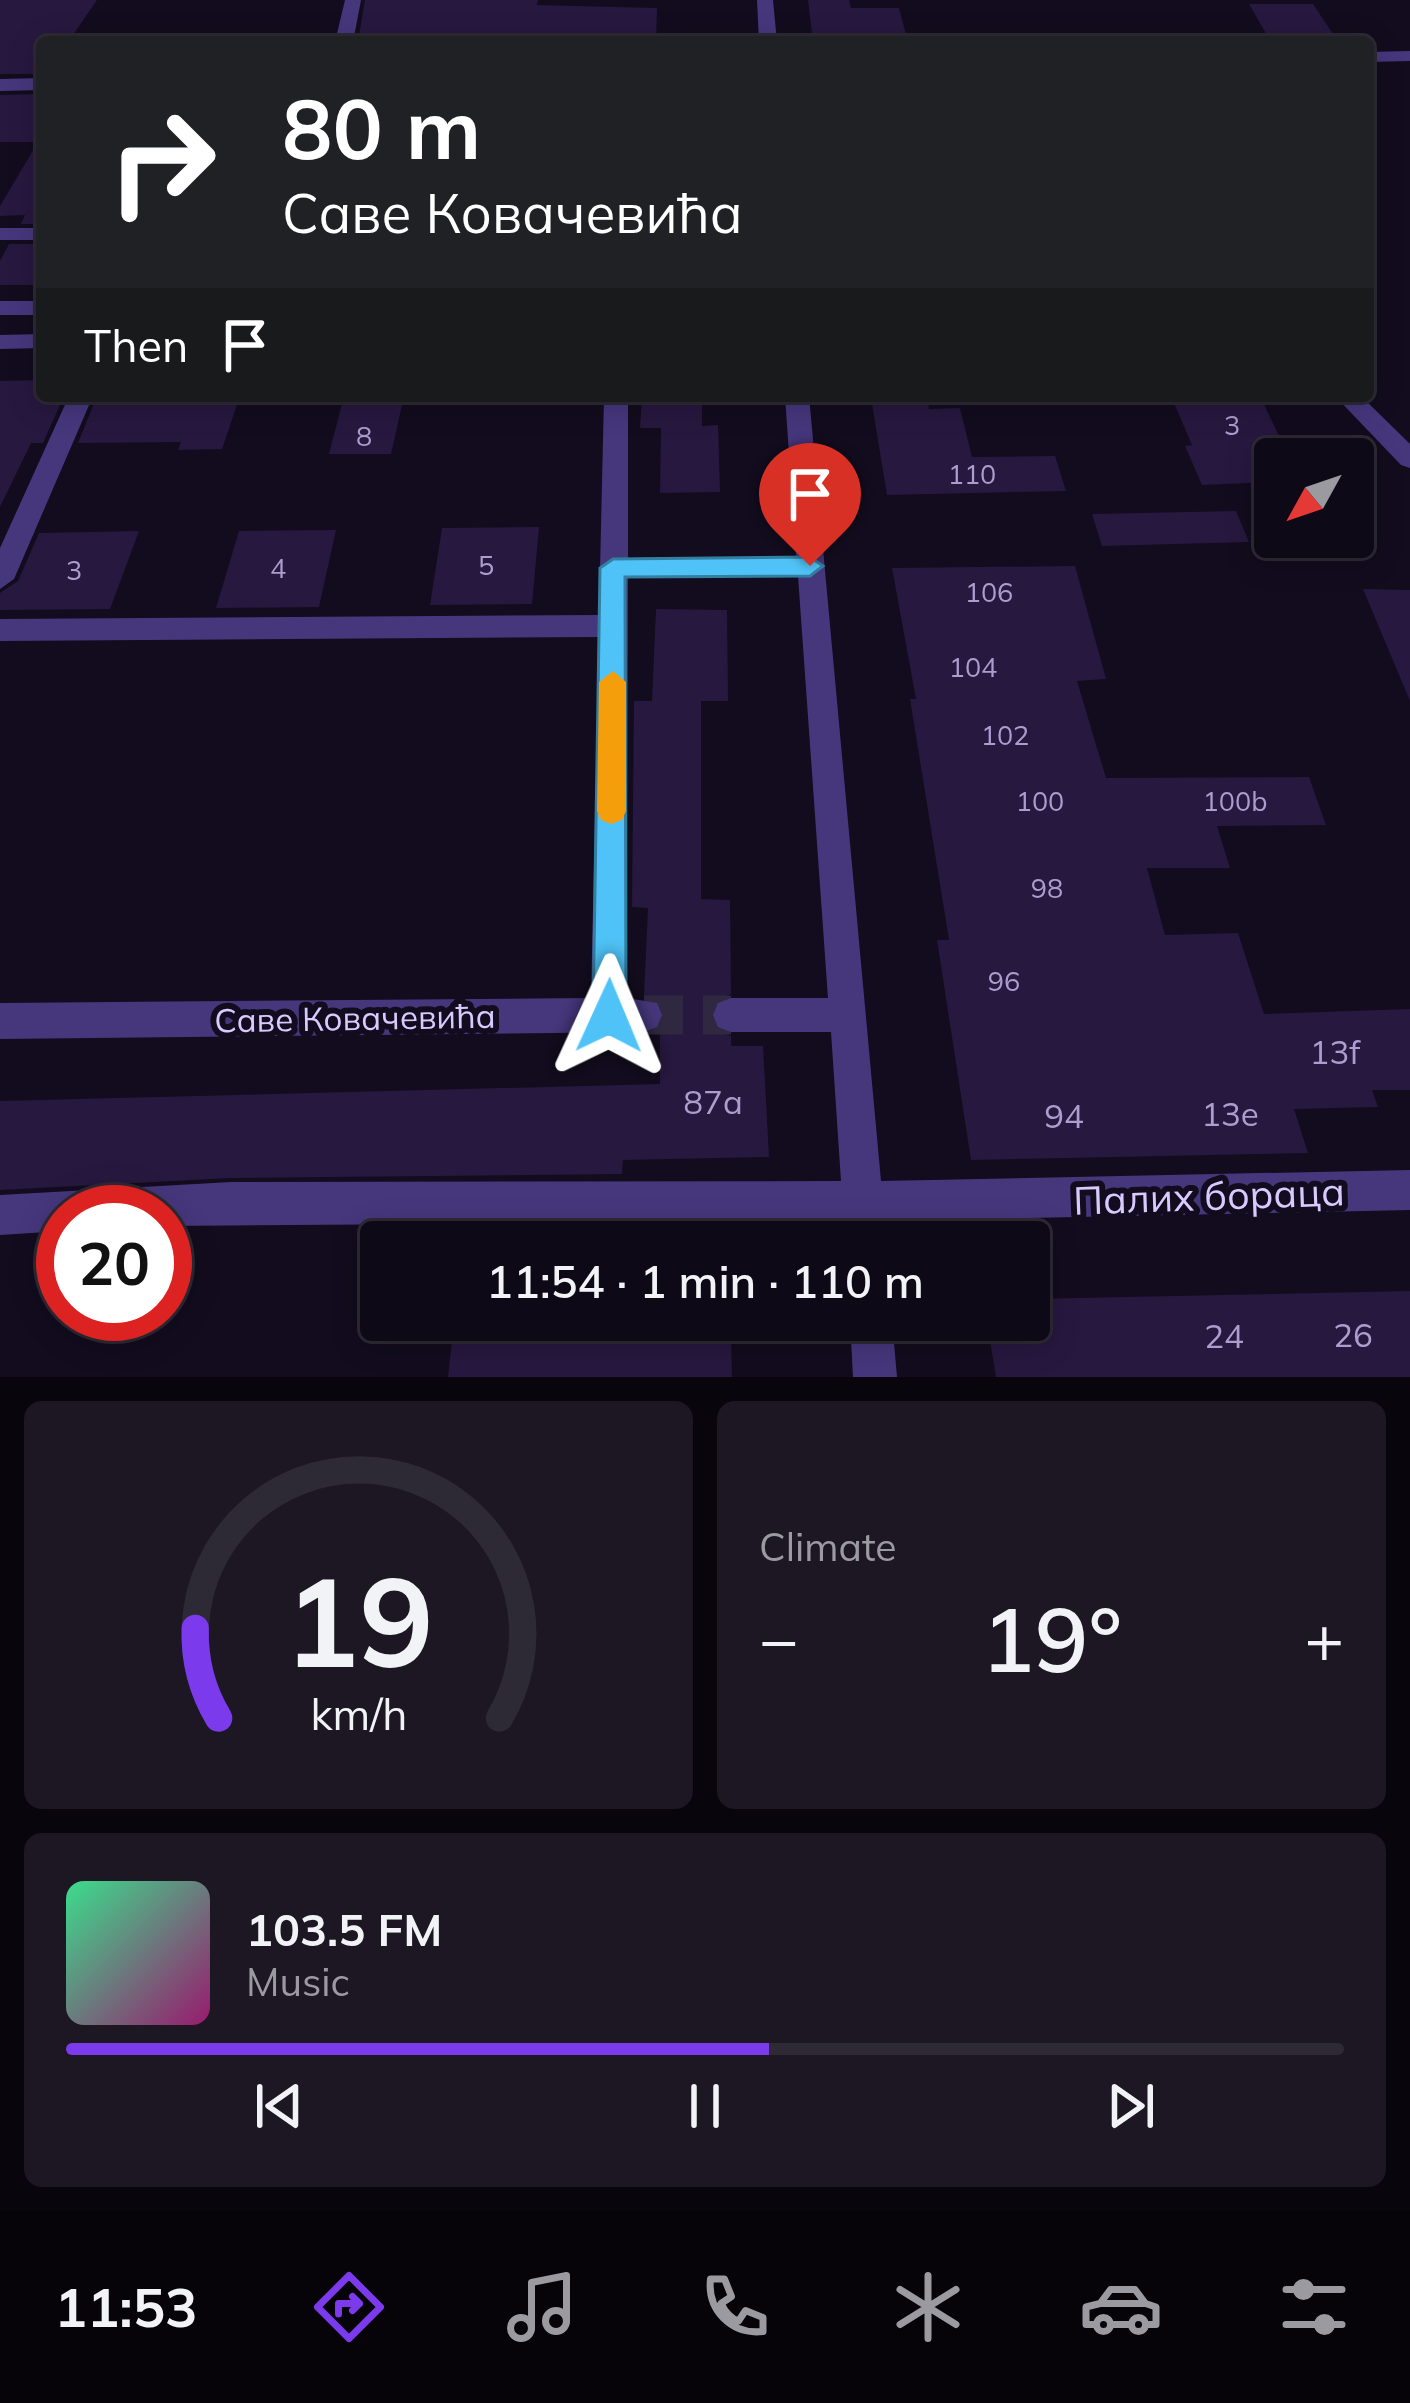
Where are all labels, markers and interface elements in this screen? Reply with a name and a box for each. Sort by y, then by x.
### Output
text: 80 m [282,75,481,180]
icon: right [84,84,240,240]
text: Саве Ковачевића [282,179,743,247]
icon: arrive [212,312,278,378]
text: Then [84,317,188,373]
house number: 3 [1224,408,1240,442]
house number: 8 [356,419,372,453]
north arrow [1254,438,1374,558]
map controls [1254,438,1374,558]
pin [759,443,861,566]
house number: 110 [948,457,996,491]
icon: arrive [777,461,843,527]
house number: 5 [478,548,494,582]
house number: 4 [270,551,286,585]
house number: 3 [66,553,82,587]
house number: 106 [965,575,1013,609]
house number: 104 [949,650,997,684]
house number: 102 [981,718,1029,752]
house number: 100 [1016,784,1064,818]
house number: 100b [1203,784,1267,818]
house number: 98 [1031,871,1063,905]
position arrow [546,953,672,1079]
house number: 96 [988,964,1020,998]
street label: Саве Ковачевића [214,995,496,1040]
house number: 13f [1310,1031,1361,1072]
house number: 87a [683,1081,743,1122]
house number: 13e [1201,1093,1259,1134]
house number: 94 [1044,1095,1084,1136]
street label: Палих бораца [1072,1166,1346,1225]
speed limit sign: 20 [36,1185,192,1341]
text: 11:54 · 1 min · 110 m [486,1253,924,1309]
house number: 26 [1333,1314,1373,1355]
house number: 24 [1204,1315,1244,1356]
text: Climate [759,1522,897,1571]
text: 19 [284,1542,433,1698]
text: 19° [981,1582,1122,1695]
text: − [759,1597,799,1680]
text: + [1304,1597,1344,1680]
text: km/h [310,1687,407,1741]
text: 103.5 FM [246,1901,442,1957]
text: Music [246,1957,350,2006]
icon: previous [246,2073,312,2139]
icon: pause [672,2073,738,2139]
icon: next [1098,2073,1164,2139]
icon: directions [307,2265,391,2349]
icon: music [500,2265,584,2349]
icon: phone [693,2265,777,2349]
icon: climate [886,2265,970,2349]
icon: car [1079,2265,1163,2349]
icon: filters [1272,2265,1356,2349]
text: 11:53 [55,2273,198,2341]

